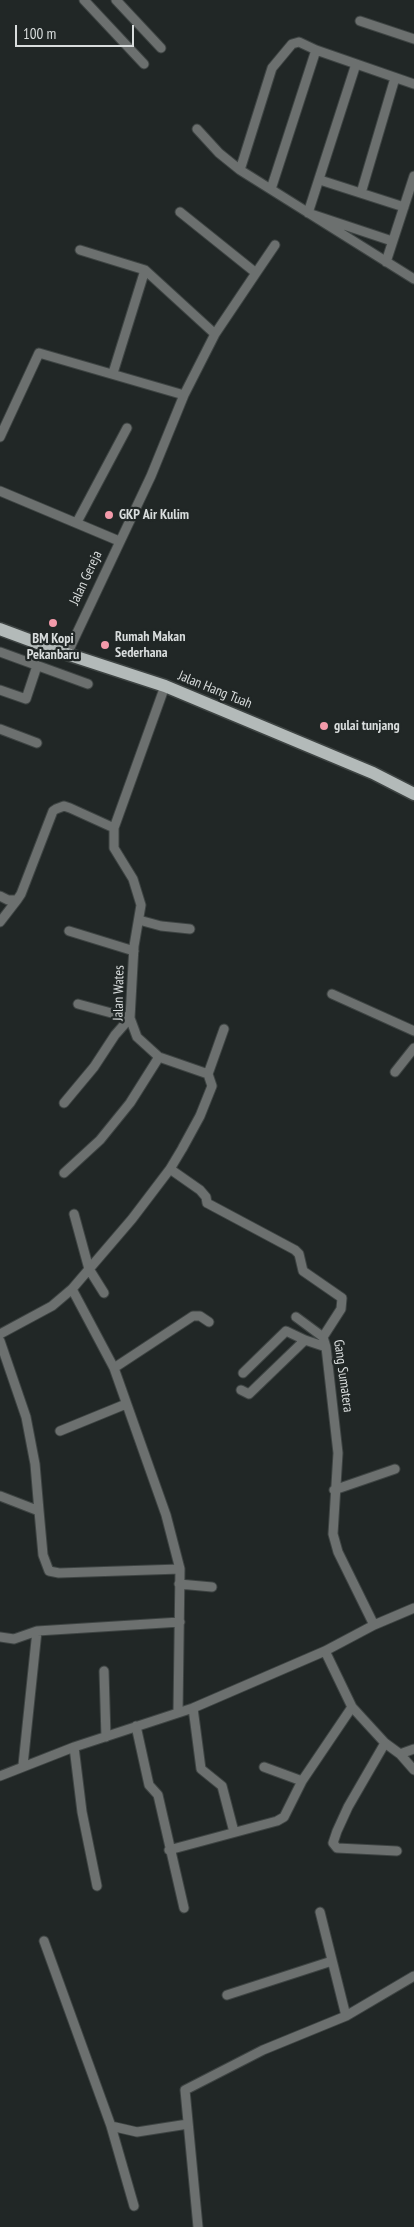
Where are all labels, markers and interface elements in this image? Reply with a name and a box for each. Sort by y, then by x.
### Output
scale bar [18,15,136,47]
text: 100 m [23,24,56,43]
place label: GKP Air Kulim [119,507,189,523]
marker: GKP Air Kulim [103,509,115,521]
street label: Jalan Gereja [66,548,106,608]
marker: BM Kopi Pekanbaru [47,617,59,629]
place label: Rumah Makan Sederhana [115,629,185,662]
place label: BM Kopi Pekanbaru [27,631,79,664]
marker: Rumah Makan Sederhana [99,639,111,651]
street label: Jalan Hang Tuah [176,668,254,712]
place label: gulai tunjang [334,718,400,734]
marker: gulai tunjang [318,720,330,732]
street label: Jalan Wates [110,965,128,1021]
street label: Gang Sumatera [330,1338,356,1414]

